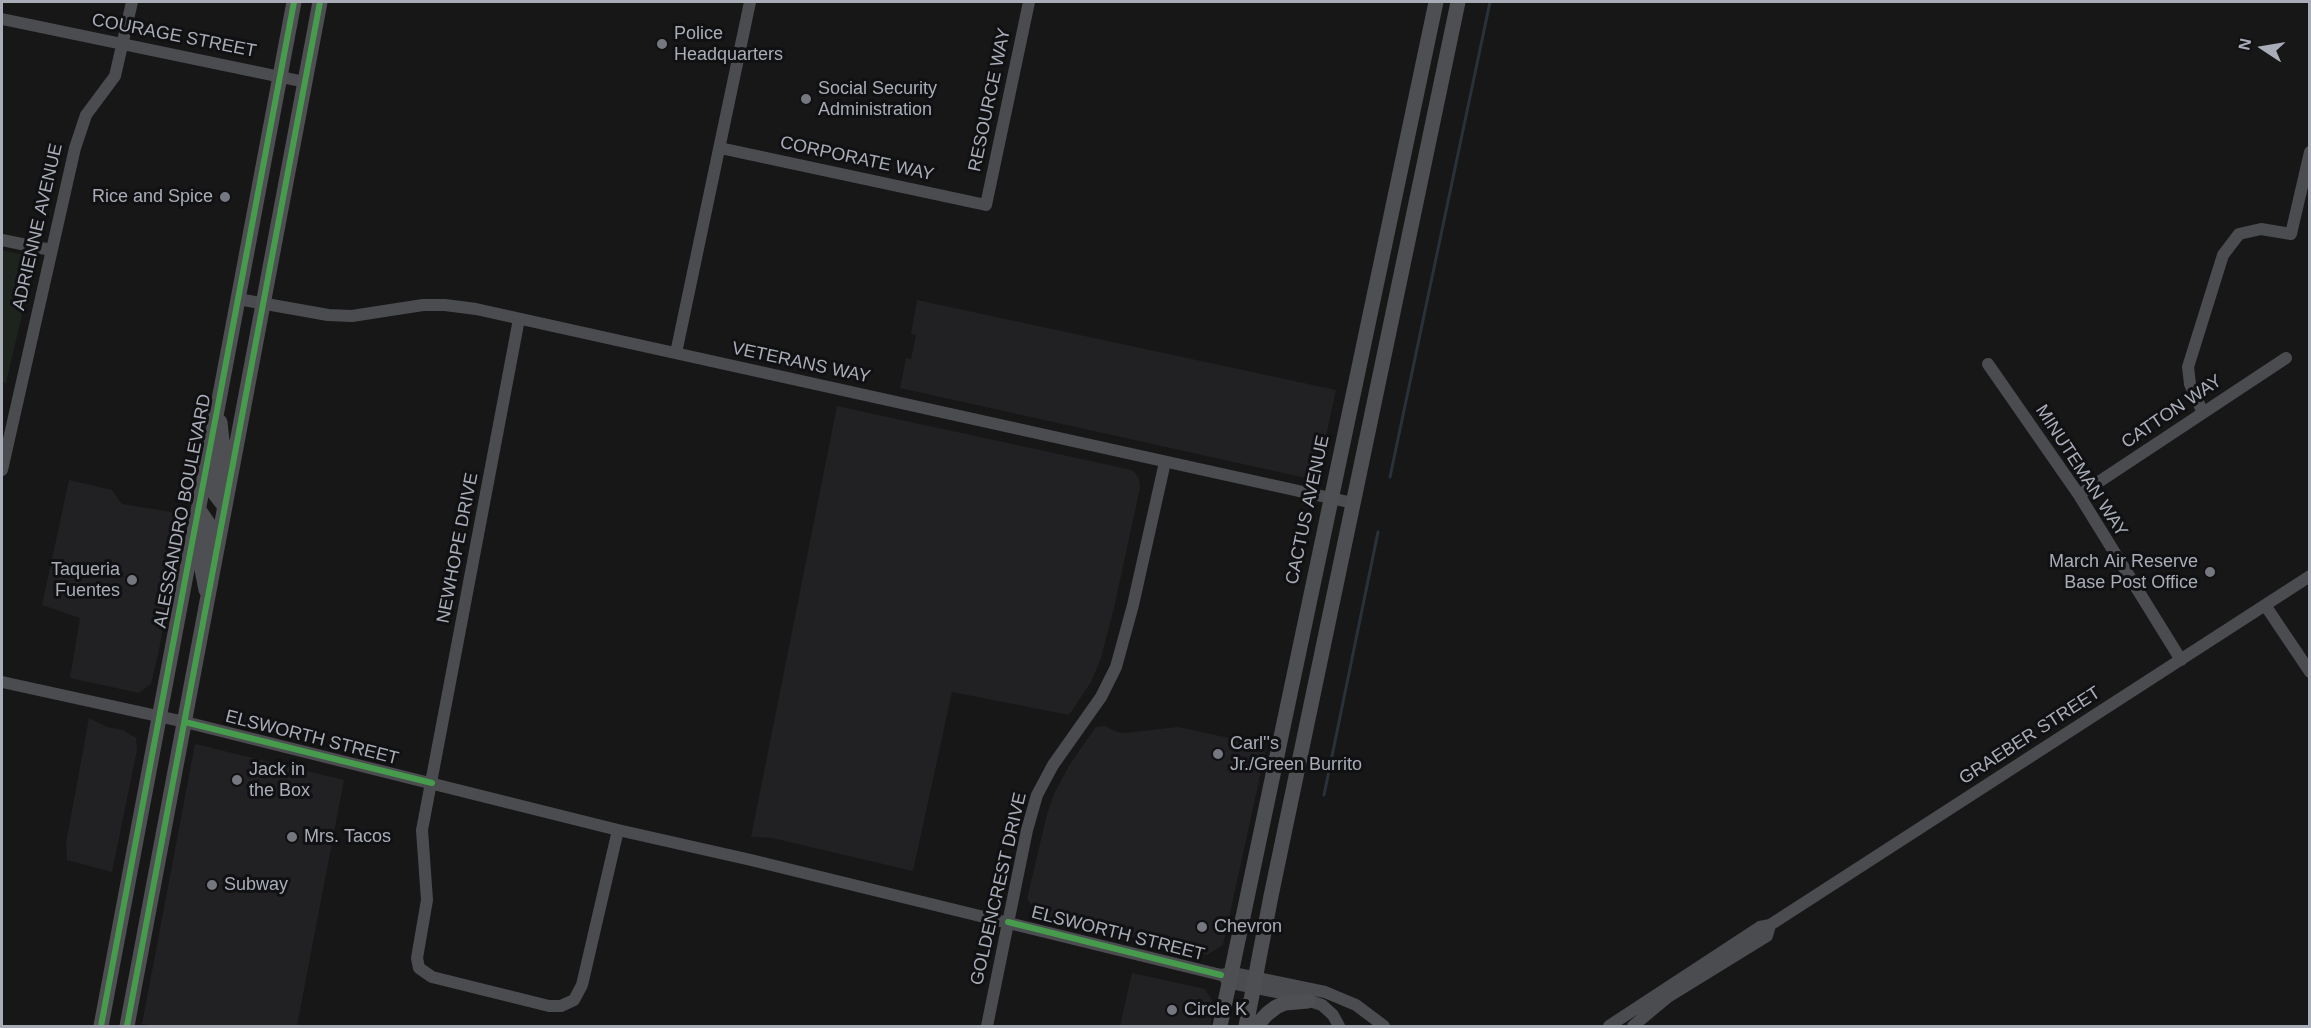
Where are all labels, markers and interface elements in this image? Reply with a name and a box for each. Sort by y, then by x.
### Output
street label: COURAGE STREET [90,9,258,63]
north arrow [2233,18,2293,78]
place label: Police Headquarters [674,23,783,66]
street label: RESOURCE WAY [964,26,1016,174]
marker: Police Headquarters [655,37,669,51]
text: N [2235,37,2254,52]
place label: Social Security Administration [818,78,937,121]
marker: Social Security Administration [799,92,813,106]
street label: CORPORATE WAY [778,132,936,186]
street label: ADRIENNE AVENUE [8,141,68,313]
place label: Rice and Spice [92,186,213,208]
marker: Rice and Spice [218,190,232,204]
street label: VETERANS WAY [730,338,872,388]
street label: CATTON WAY [2118,371,2226,453]
street label: ALESSANDRO BOULEVARD [150,392,216,630]
street label: MINUTEMAN WAY [2030,401,2132,541]
street label: CACTUS AVENUE [1282,434,1334,586]
street label: NEWHOPE DRIVE [433,471,483,625]
place label: March Air Reserve Base Post Office [2049,551,2198,594]
place label: Taqueria Fuentes [51,559,120,602]
marker: March Air Reserve Base Post Office [2203,565,2217,579]
marker: Taqueria Fuentes [125,573,139,587]
street label: GRAEBER STREET [1955,682,2105,790]
street label: ELSWORTH STREET [223,706,401,770]
place label: Carl''s Jr./Green Burrito [1230,733,1362,776]
marker: Carl''s Jr./Green Burrito [1211,747,1225,761]
place label: Jack in the Box [249,759,310,802]
marker: Jack in the Box [230,773,244,787]
street label: GOLDENCREST DRIVE [966,791,1032,987]
place label: Mrs. Tacos [304,826,391,848]
marker: Mrs. Tacos [285,830,299,844]
place label: Subway [224,874,288,896]
marker: Subway [205,878,219,892]
street label: ELSWORTH STREET [1029,902,1207,966]
place label: Chevron [1214,916,1282,938]
marker: Chevron [1195,920,1209,934]
place label: Circle K [1184,999,1247,1021]
marker: Circle K [1165,1003,1179,1017]

